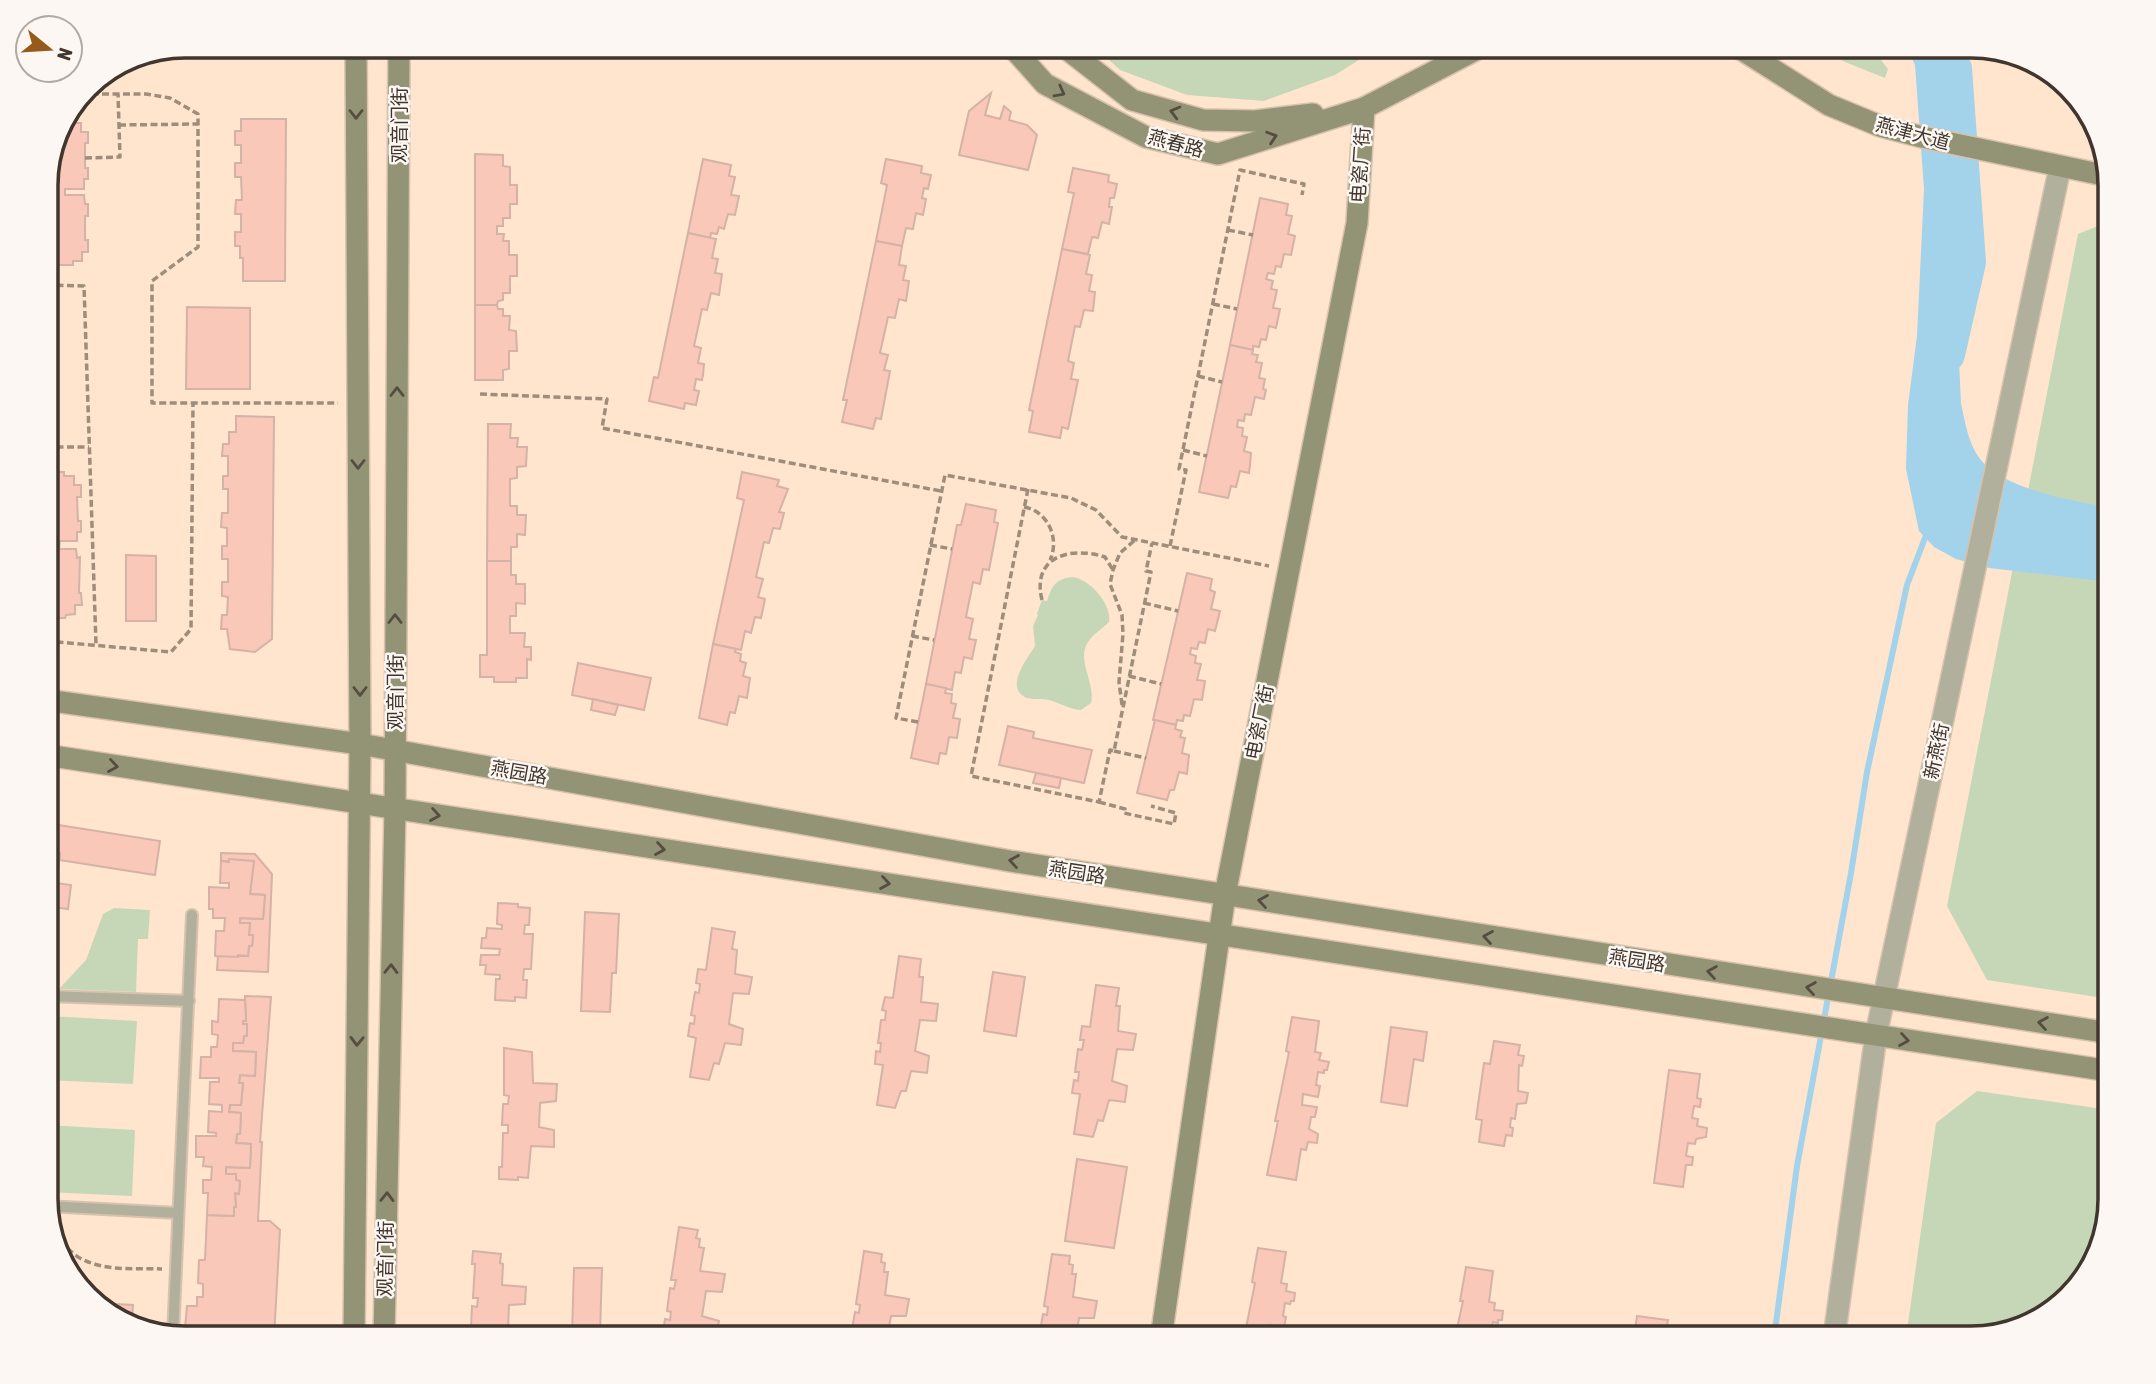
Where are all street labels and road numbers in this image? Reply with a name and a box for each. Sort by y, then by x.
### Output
street label: 观音门街 [388,87,410,163]
street label: 燕津大道 [1873,113,1953,153]
street label: 燕春路 [1146,125,1206,161]
street label: 电瓷厂街 [1346,126,1374,204]
street label: 观音门街 [384,654,406,730]
street label: 电瓷厂街 [1241,683,1277,761]
street label: 新燕街 [1919,721,1953,781]
street label: 燕园路 [489,756,549,788]
street label: 燕园路 [1047,857,1107,887]
street label: 燕园路 [1607,945,1667,975]
street label: 观音门街 [373,1221,397,1297]

